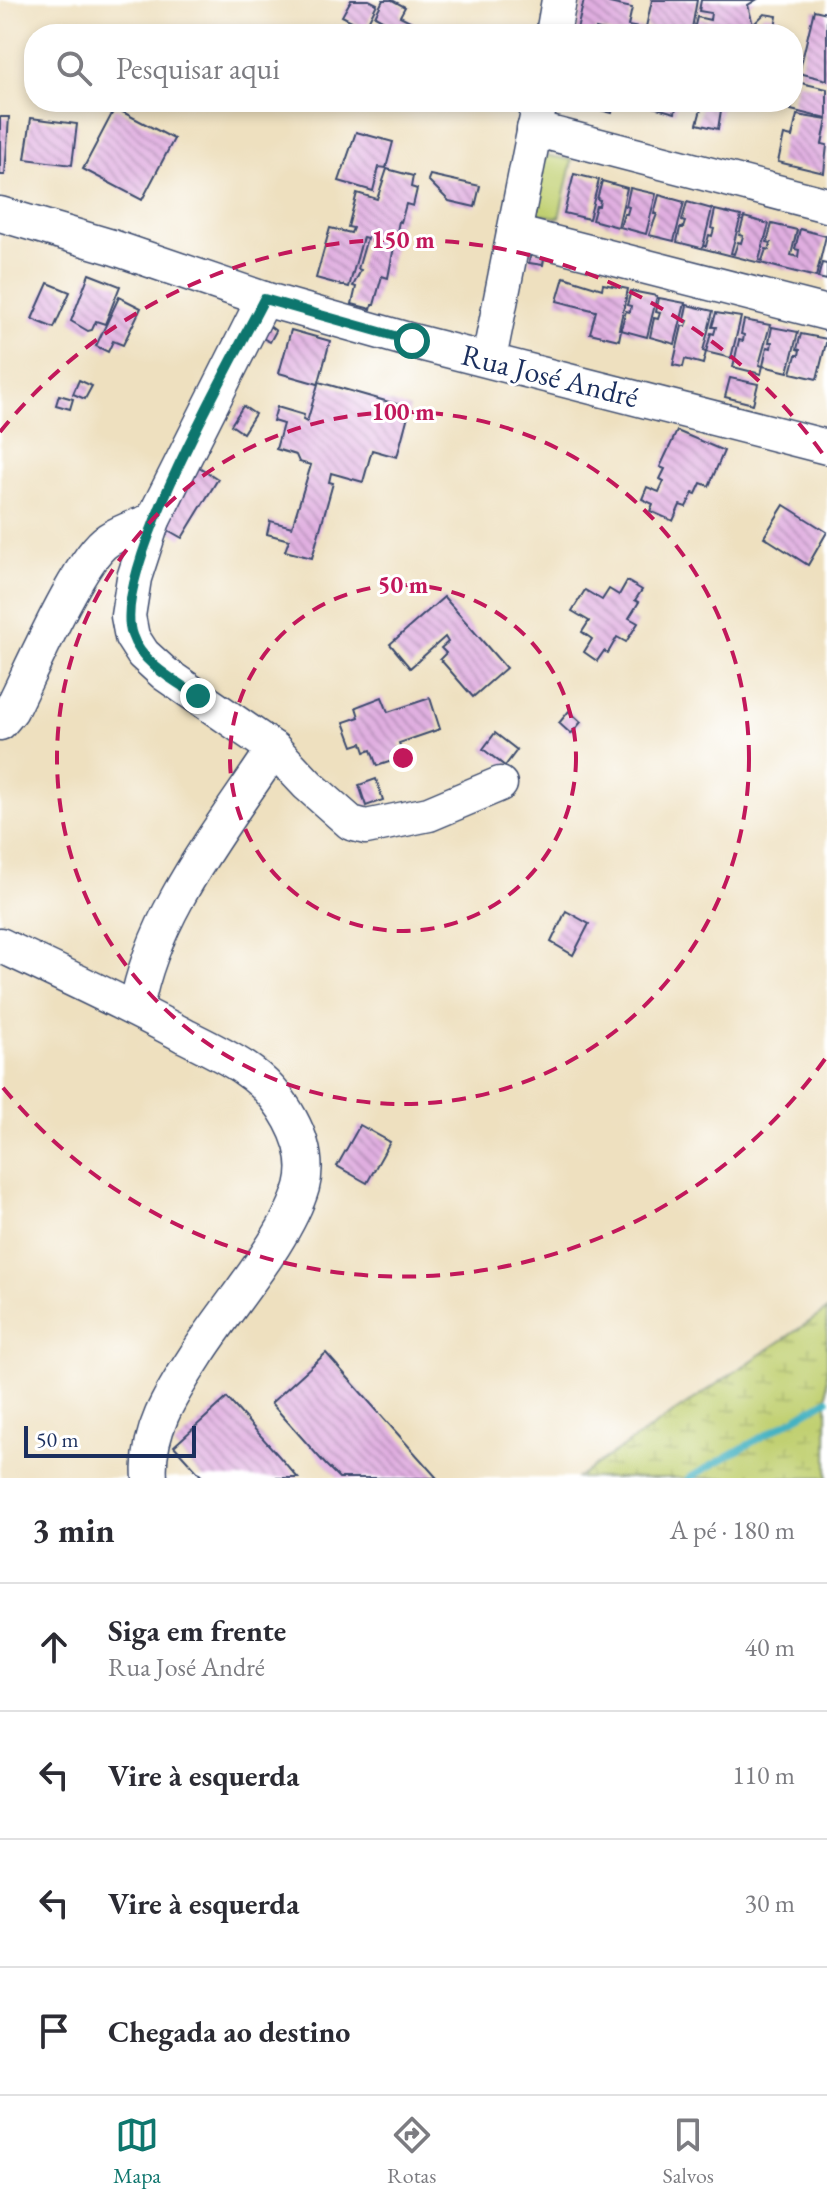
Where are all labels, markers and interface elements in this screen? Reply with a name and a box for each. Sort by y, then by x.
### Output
search box [24,24,803,112]
icon: search [52,46,96,90]
text: Pesquisar aqui [116,49,280,88]
text: 150 m [371,224,435,255]
route start [394,323,430,359]
street label: Rua José André [458,335,643,416]
text: 100 m [371,396,435,427]
text: 50 m [378,569,428,600]
route end [180,678,216,714]
centre of rings [389,744,417,772]
scale bar [24,1422,196,1458]
text: 50 m [36,1425,79,1454]
text: 3 min [32,1508,115,1552]
text: A pé · 180 m [670,1513,795,1547]
text: Siga em frente [108,1611,286,1650]
icon: ahead [32,1625,76,1669]
text: 40 m [745,1630,795,1664]
text: Rua José André [108,1650,265,1684]
icon: left [32,1753,76,1797]
text: Vire à esquerda [108,1756,299,1795]
text: 110 m [732,1758,795,1792]
icon: left [32,1881,76,1925]
text: Vire à esquerda [108,1884,299,1923]
text: 30 m [745,1886,795,1920]
icon: arrive [32,2009,76,2053]
text: Chegada ao destino [108,2012,350,2051]
tab: Mapa [113,2113,161,2190]
tab: Rotas [387,2113,436,2190]
tab: Salvos [663,2113,714,2190]

